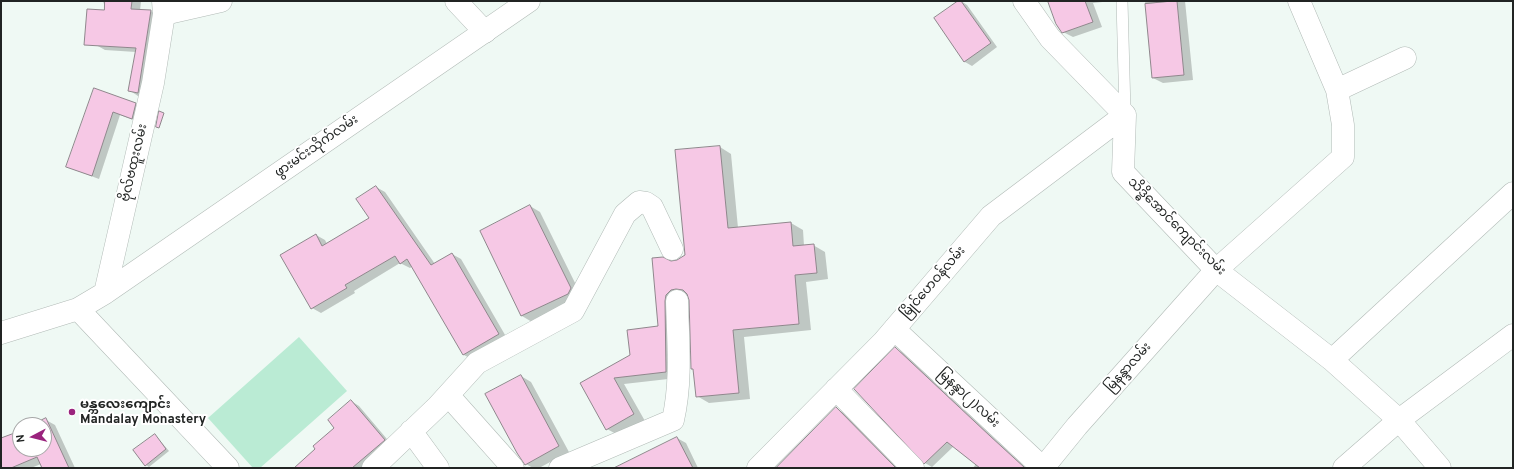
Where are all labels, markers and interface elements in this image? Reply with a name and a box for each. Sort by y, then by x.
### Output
street label: ဖွားမင်းသိုက်လမ်း [272,112,362,182]
street label: ဗိုလ်ဗထူးလမ်း [118,123,152,203]
street label: သိဒ္ဓိအောင်ကျောင်းလမ်း [1124,175,1228,279]
street label: မြိုင်ဟေဝန်လမ်း [898,244,970,322]
street label: မြနန္ဒာလမ်း [1103,340,1155,396]
street label: မြနန္ဒာ(၂)လမ်း [934,366,1002,432]
place label: မန္တလေးကျောင်း Mandalay Monastery [80,397,206,428]
marker: မန္တလေးကျောင်း Mandalay Monastery [67,407,77,417]
north arrow [12,417,52,457]
text: N [14,434,29,443]

